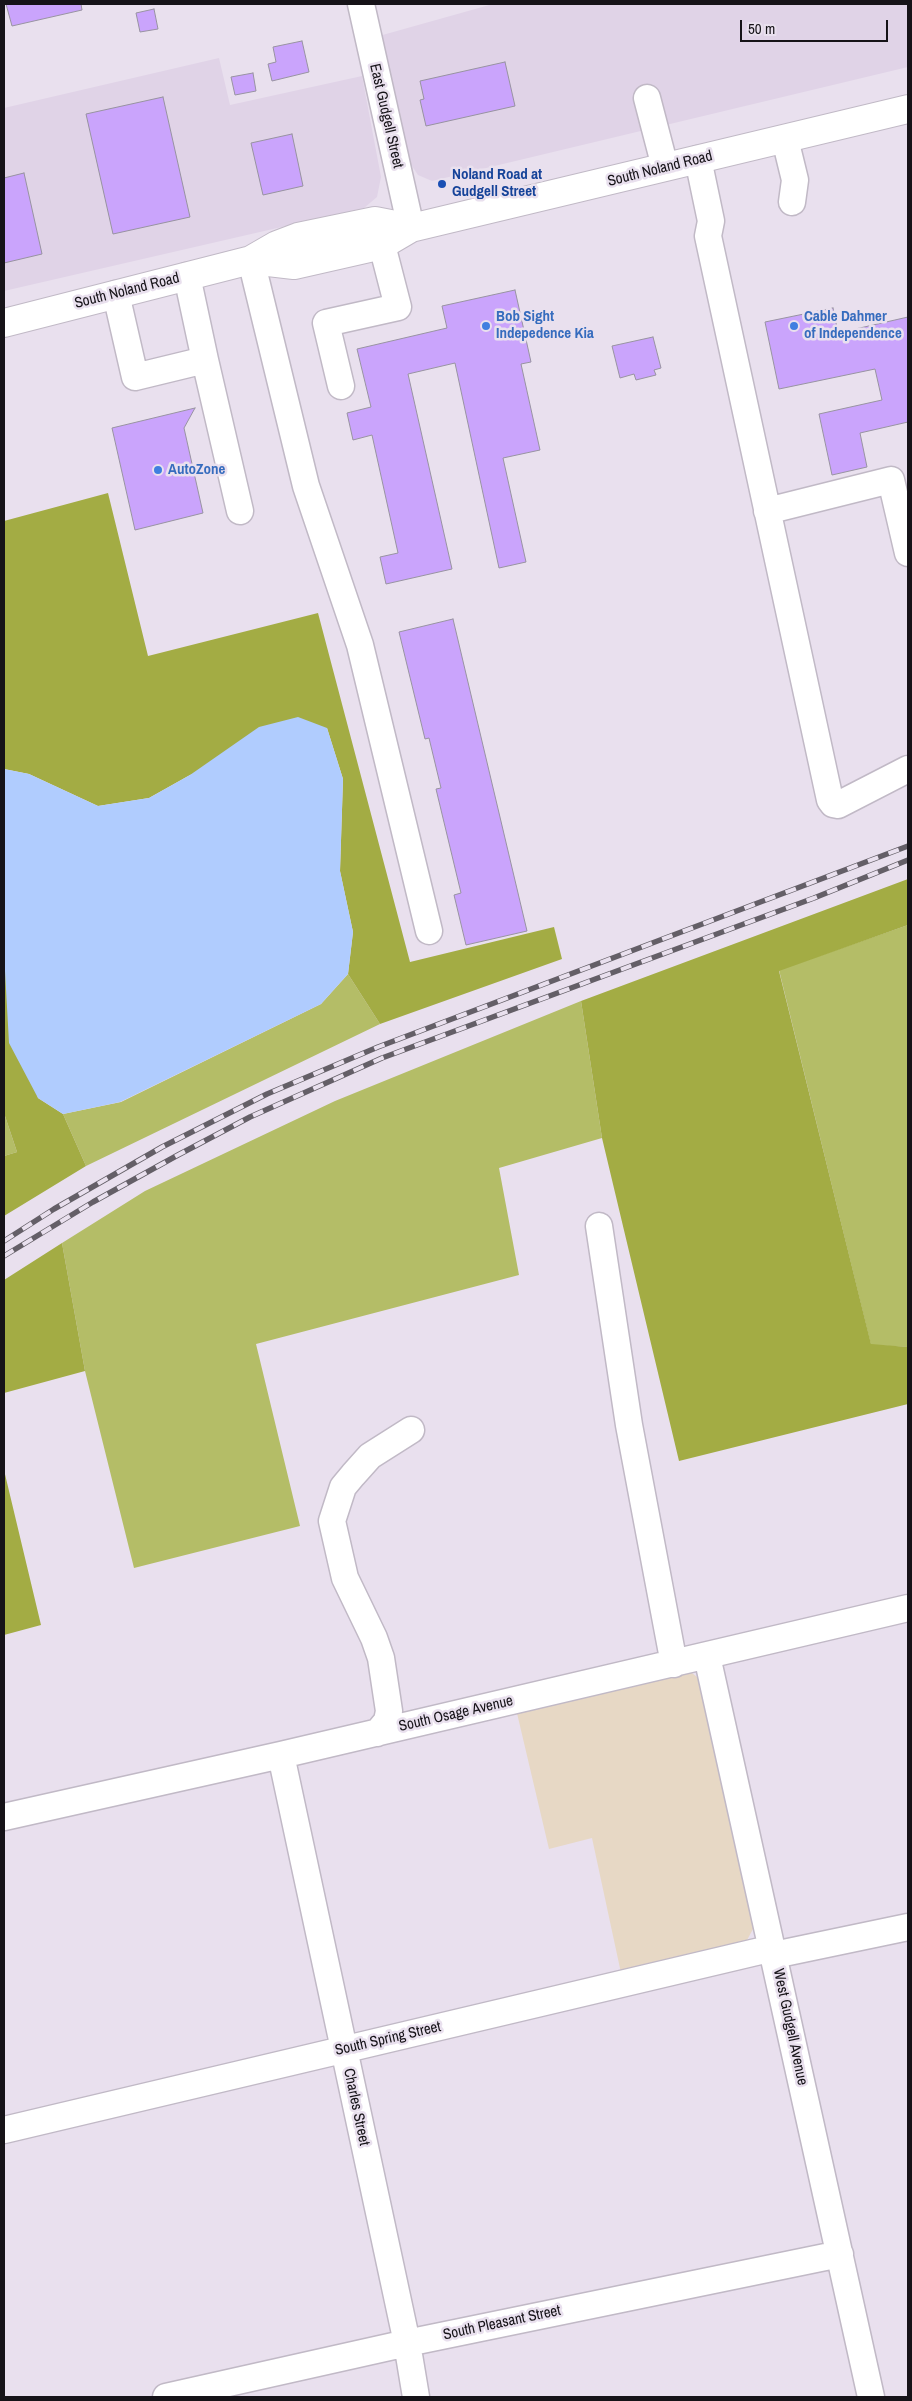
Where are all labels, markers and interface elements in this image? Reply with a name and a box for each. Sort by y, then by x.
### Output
scale bar [742,10,890,42]
text: 50 m [748,18,775,39]
street label: East Gudgell Street [365,62,407,170]
street label: South Noland Road [606,147,714,191]
place label: Noland Road at Gudgell Street [452,166,542,201]
marker: Noland Road at Gudgell Street [436,178,448,190]
street label: South Noland Road [73,269,181,313]
place label: Bob Sight Indepedence Kia [496,308,594,343]
place label: Cable Dahmer of Independence [804,308,902,343]
marker: Bob Sight Indepedence Kia [480,320,492,332]
marker: Cable Dahmer of Independence [788,320,800,332]
place label: AutoZone [168,461,225,479]
marker: AutoZone [152,464,164,476]
street label: South Osage Avenue [397,1692,515,1736]
street label: West Gudgell Avenue [769,1967,811,2087]
street label: South Spring Street [333,2018,443,2060]
street label: Charles Street [339,2067,373,2147]
street label: South Pleasant Street [442,2302,562,2344]

